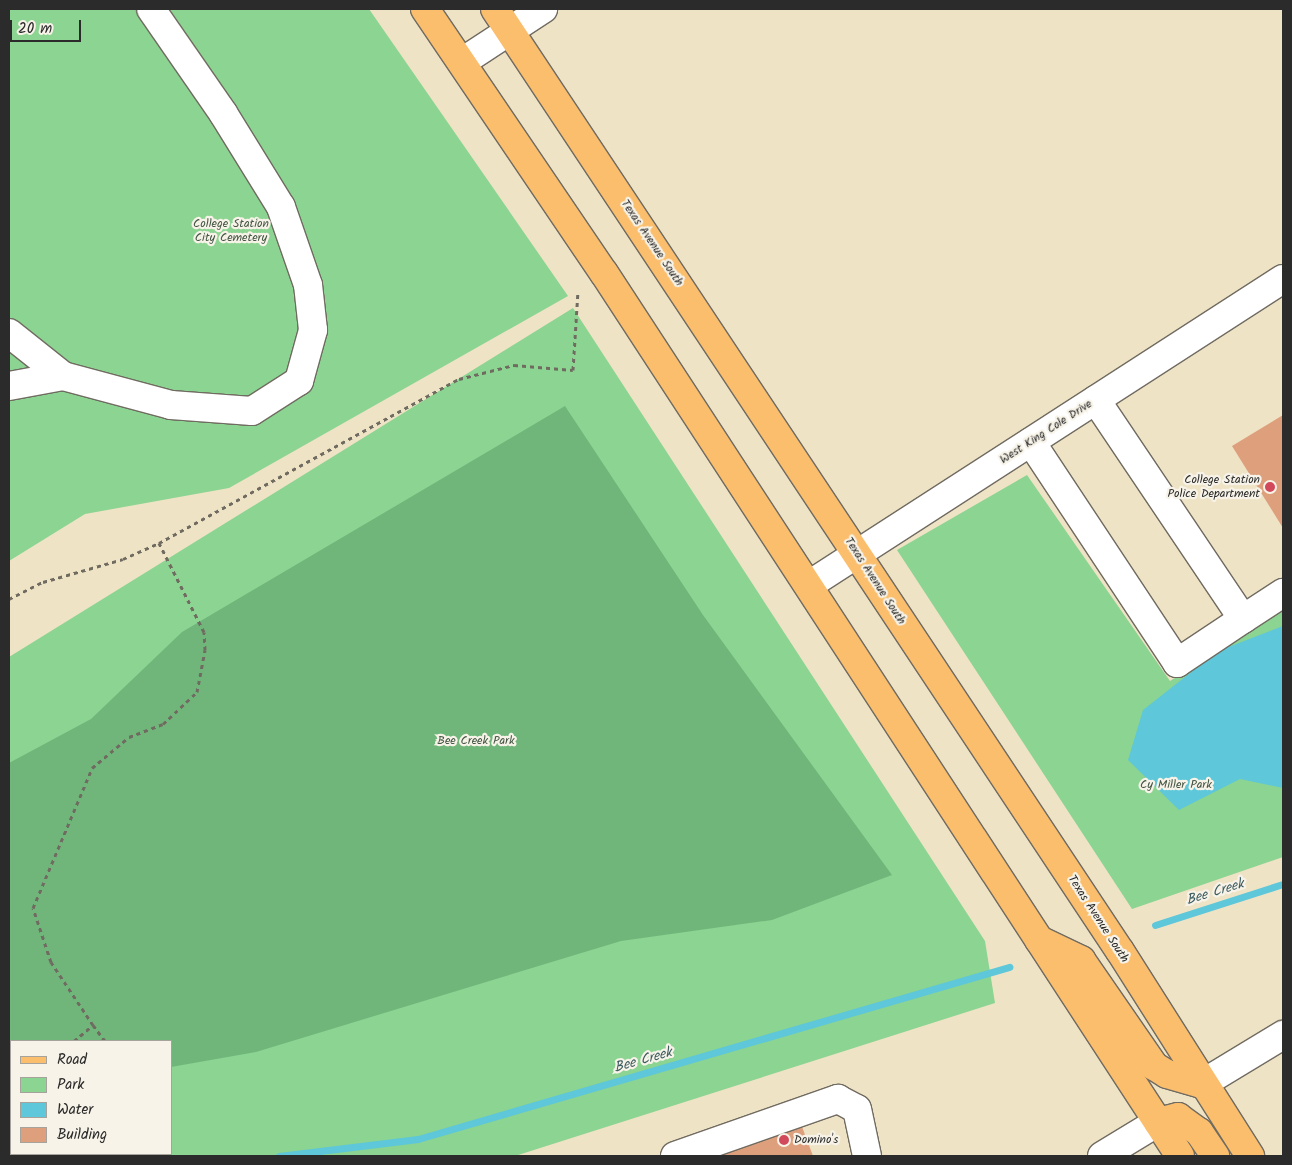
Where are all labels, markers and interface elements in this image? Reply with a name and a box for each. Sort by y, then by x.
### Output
scale bar [12,10,84,42]
text: 20 m [18,17,52,41]
street label: Texas Avenue South [618,197,686,289]
park label: College Station City Cemetery [193,217,269,245]
street label: West King Cole Drive [997,397,1095,467]
place label: College Station Police Department [1168,473,1260,501]
marker: College Station Police Department [1264,481,1276,493]
street label: Texas Avenue South [841,535,909,627]
park label: Bee Creek Park [437,734,515,748]
park label: Cy Miller Park [1140,778,1212,792]
street label: Texas Avenue South [1064,873,1132,965]
water label: Bee Creek [1184,875,1246,909]
legend [10,1040,172,1155]
water label: Bee Creek [612,1044,674,1076]
text: Road [57,1048,87,1072]
text: Park [57,1073,84,1097]
text: Water [57,1098,93,1122]
text: Building [57,1123,107,1147]
place label: Domino's [794,1133,838,1147]
marker: Domino's [778,1134,790,1146]

